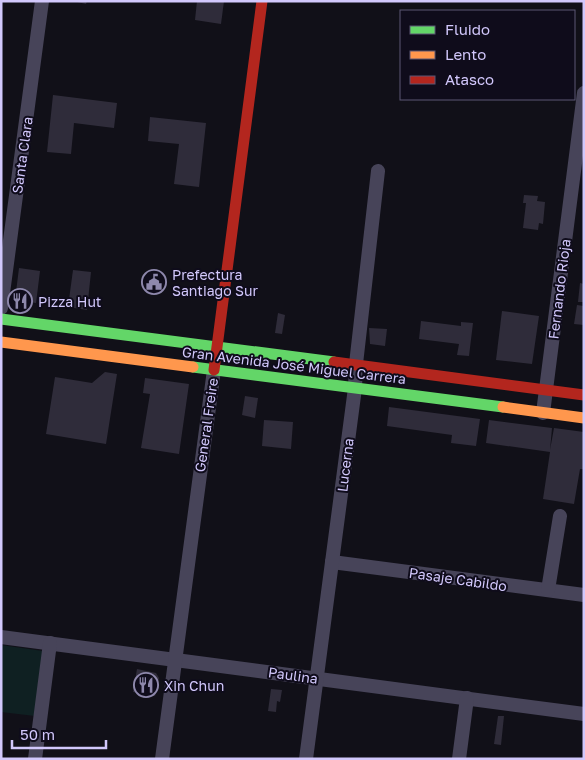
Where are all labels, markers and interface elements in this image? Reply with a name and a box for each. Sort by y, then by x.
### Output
legend [400,10,575,100]
text: Fluido [445,20,490,38]
text: Lento [445,45,486,63]
text: Atasco [445,70,494,88]
street label: Santa Clara [8,115,36,195]
street label: Fernando Rioja [544,238,574,340]
place label: Prefectura Santiago Sur [172,266,259,299]
public building icon: Prefectura Santiago Sur [141,269,167,295]
restaurant icon: Pizza Hut [7,288,33,314]
place label: Pizza Hut [38,293,101,310]
street label: Gran Avenida José Miguel Carrera [181,343,407,387]
street label: General Freire [191,377,221,473]
street label: Lucerna [333,437,357,493]
street label: Pasaje Cabildo [408,564,508,594]
street label: Paulina [267,663,319,687]
restaurant icon: Xin Chun [133,672,159,698]
place label: Xin Chun [164,677,224,694]
scale bar [12,718,106,750]
text: 50 m [20,725,55,743]

